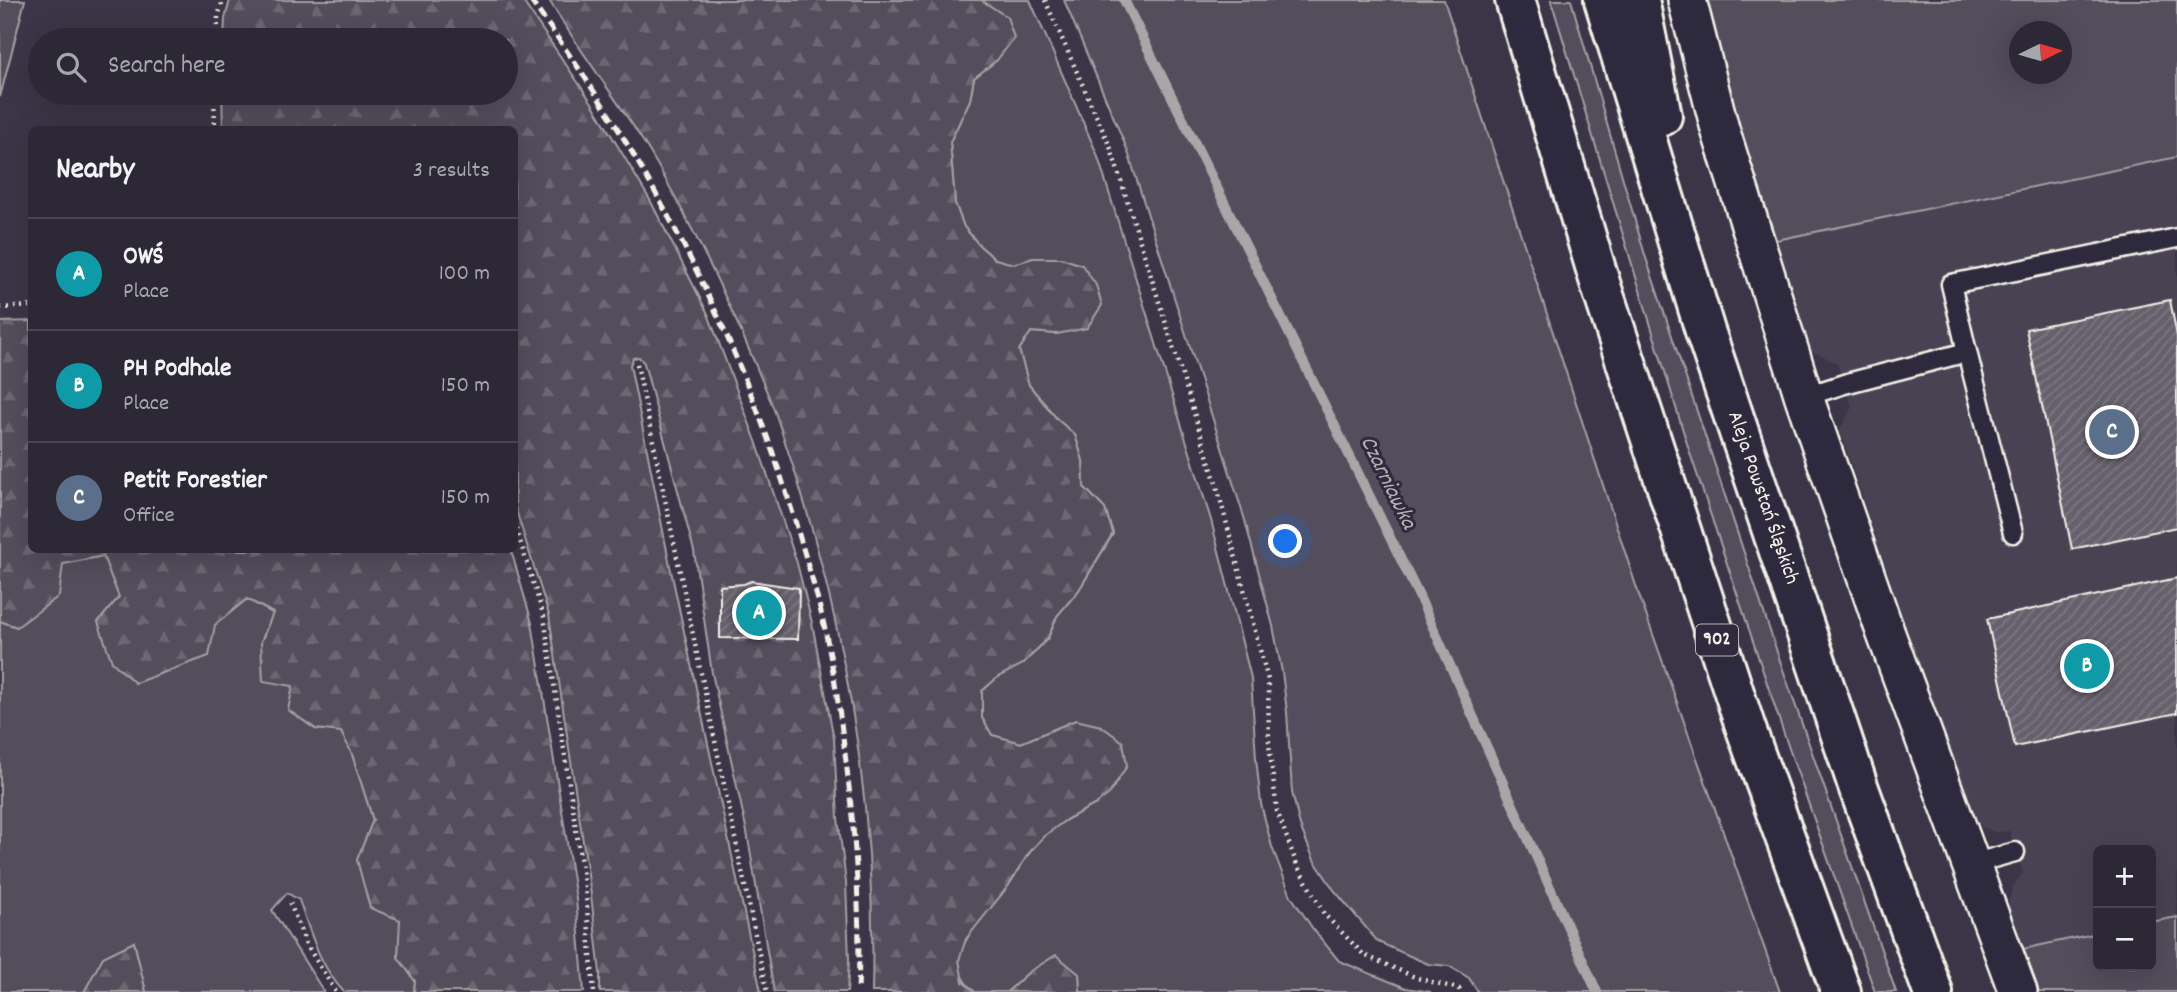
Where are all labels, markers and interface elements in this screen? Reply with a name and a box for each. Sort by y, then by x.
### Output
north arrow [2009,21,2072,84]
search box [28,28,518,105]
icon: search [52,48,90,86]
text: Search here [108,48,226,85]
text: Nearby [56,150,134,193]
text: 3 results [413,155,490,188]
text: OWŚ [123,239,164,276]
text: A [73,258,85,291]
text: 100 m [439,258,490,291]
text: Place [123,276,169,309]
text: PH Podhale [123,351,231,388]
text: B [74,370,84,403]
text: 150 m [441,370,490,403]
text: Place [123,388,169,421]
pin: C [2089,406,2135,458]
street label: Aleja Powstań Śląskich [1718,407,1806,589]
water label: Czarniawka [1350,431,1424,536]
text: Petit Forestier [123,463,267,500]
text: C [73,482,85,515]
text: 150 m [441,482,490,515]
text: Office [123,500,175,533]
your location [1268,524,1302,558]
pin: A [736,587,782,639]
road number: 902 [1696,624,1738,656]
pin: B [2064,640,2110,692]
map controls [2093,845,2156,971]
button: + [2093,845,2156,908]
button: − [2093,908,2156,971]

